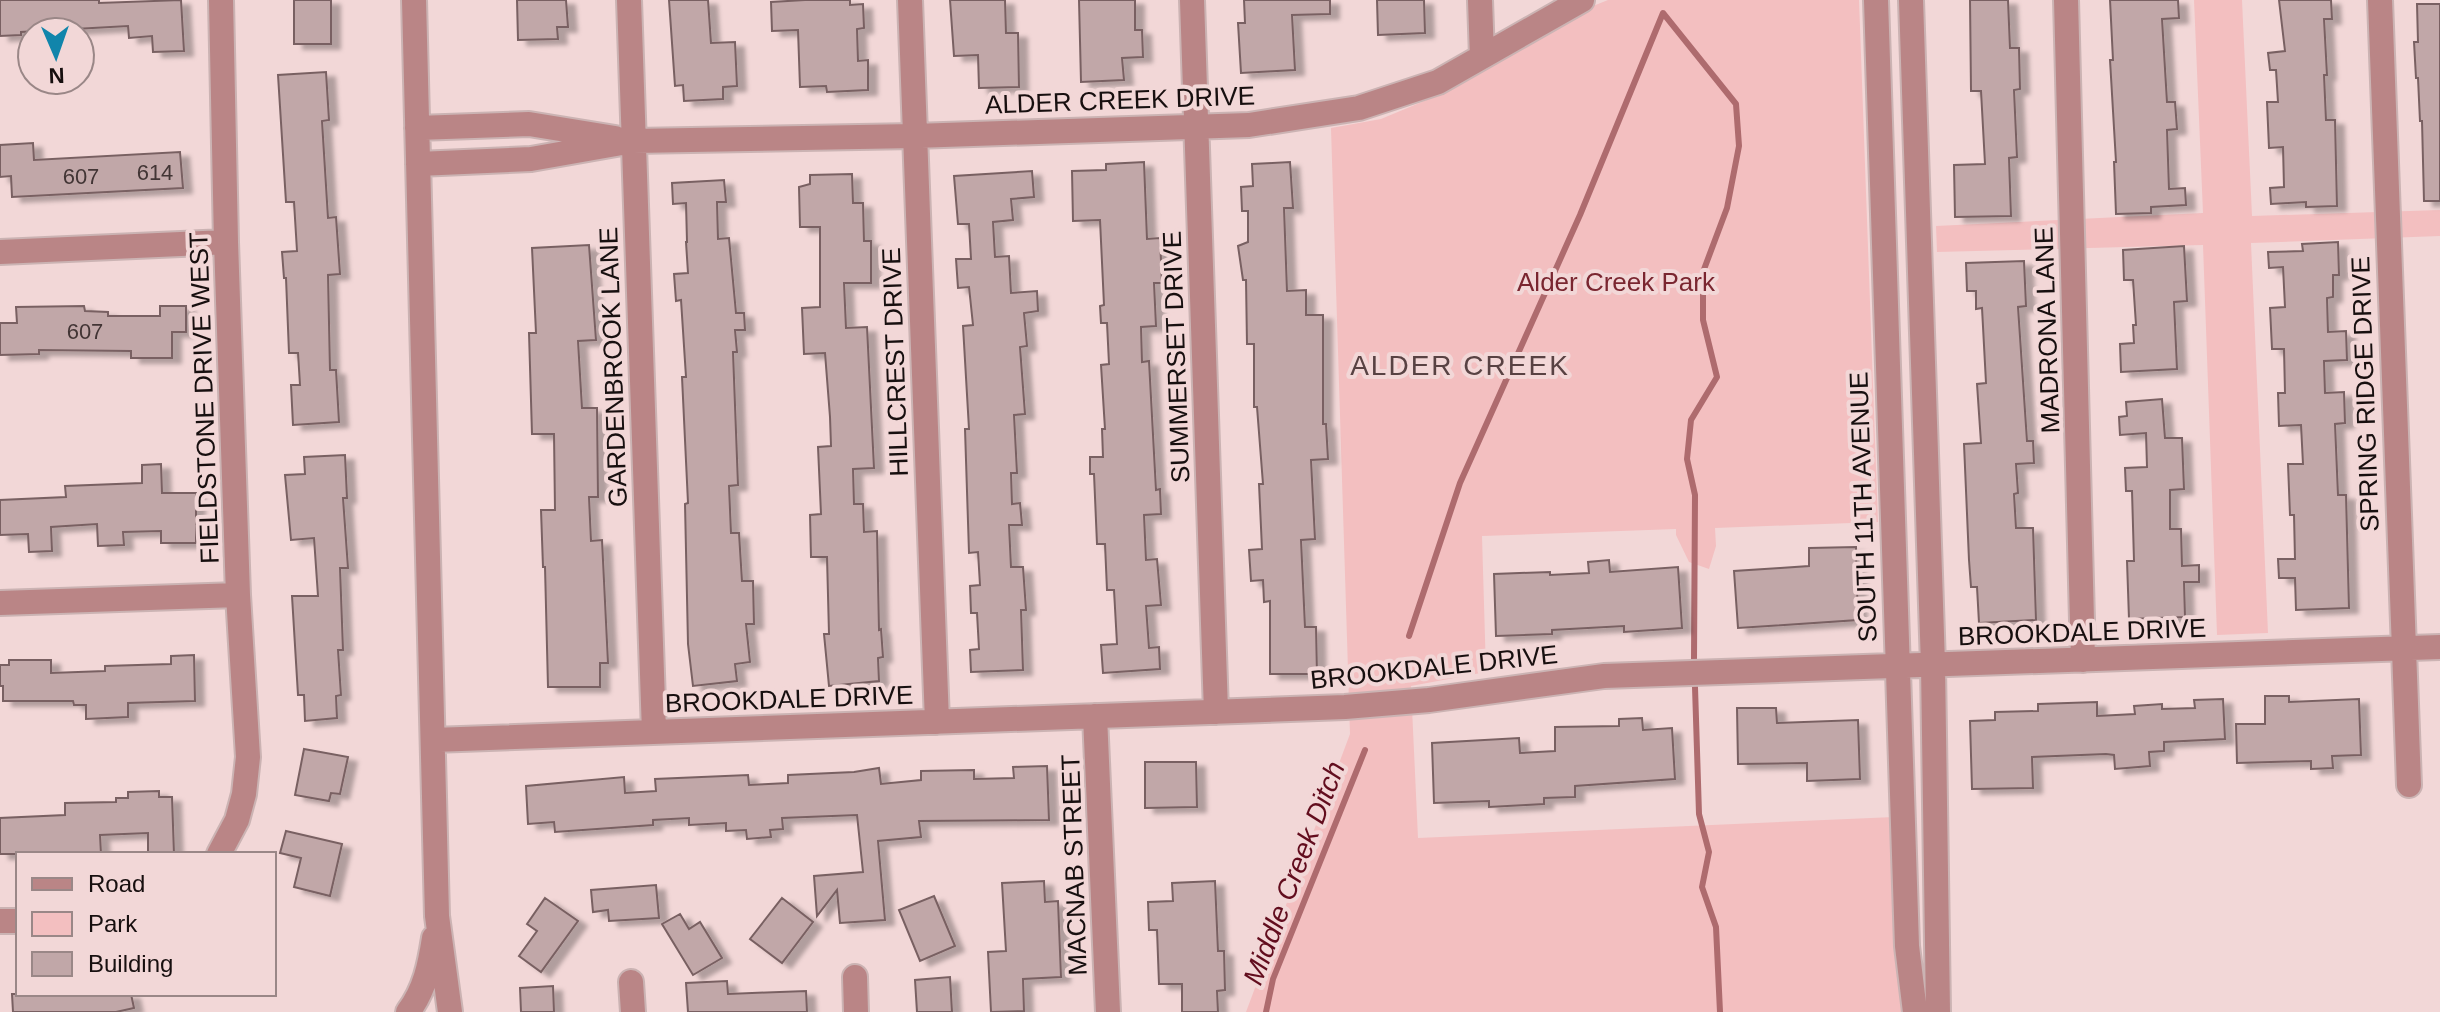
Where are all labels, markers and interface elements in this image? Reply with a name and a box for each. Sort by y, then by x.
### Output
north arrow [16,16,96,96]
text: N [48,63,65,88]
street label: ALDER CREEK DRIVE [984,80,1256,120]
house number: 614 [137,160,173,185]
house number: 607 [63,164,99,189]
street label: GARDENBROOK LANE [593,226,633,508]
street label: MADRONA LANE [2028,226,2066,434]
street label: SUMMERSET DRIVE [1157,230,1195,484]
street label: FIELDSTONE DRIVE WEST [183,232,225,564]
street label: HILLCREST DRIVE [876,247,914,477]
street label: SPRING RIDGE DRIVE [2345,256,2385,532]
park label: Alder Creek Park [1517,267,1716,297]
house number: 607 [67,319,103,344]
district label: ALDER CREEK [1350,350,1570,381]
street label: SOUTH 11TH AVENUE [1843,371,1883,643]
street label: BROOKDALE DRIVE [1957,613,2207,651]
street label: BROOKDALE DRIVE [1309,639,1559,695]
street label: BROOKDALE DRIVE [664,680,914,718]
street label: MACNAB STREET [1055,754,1093,976]
water label: Middle Creek Ditch [1237,757,1351,989]
legend [16,852,276,996]
text: Road [88,870,145,897]
text: Park [88,910,138,937]
text: Building [88,950,173,977]

